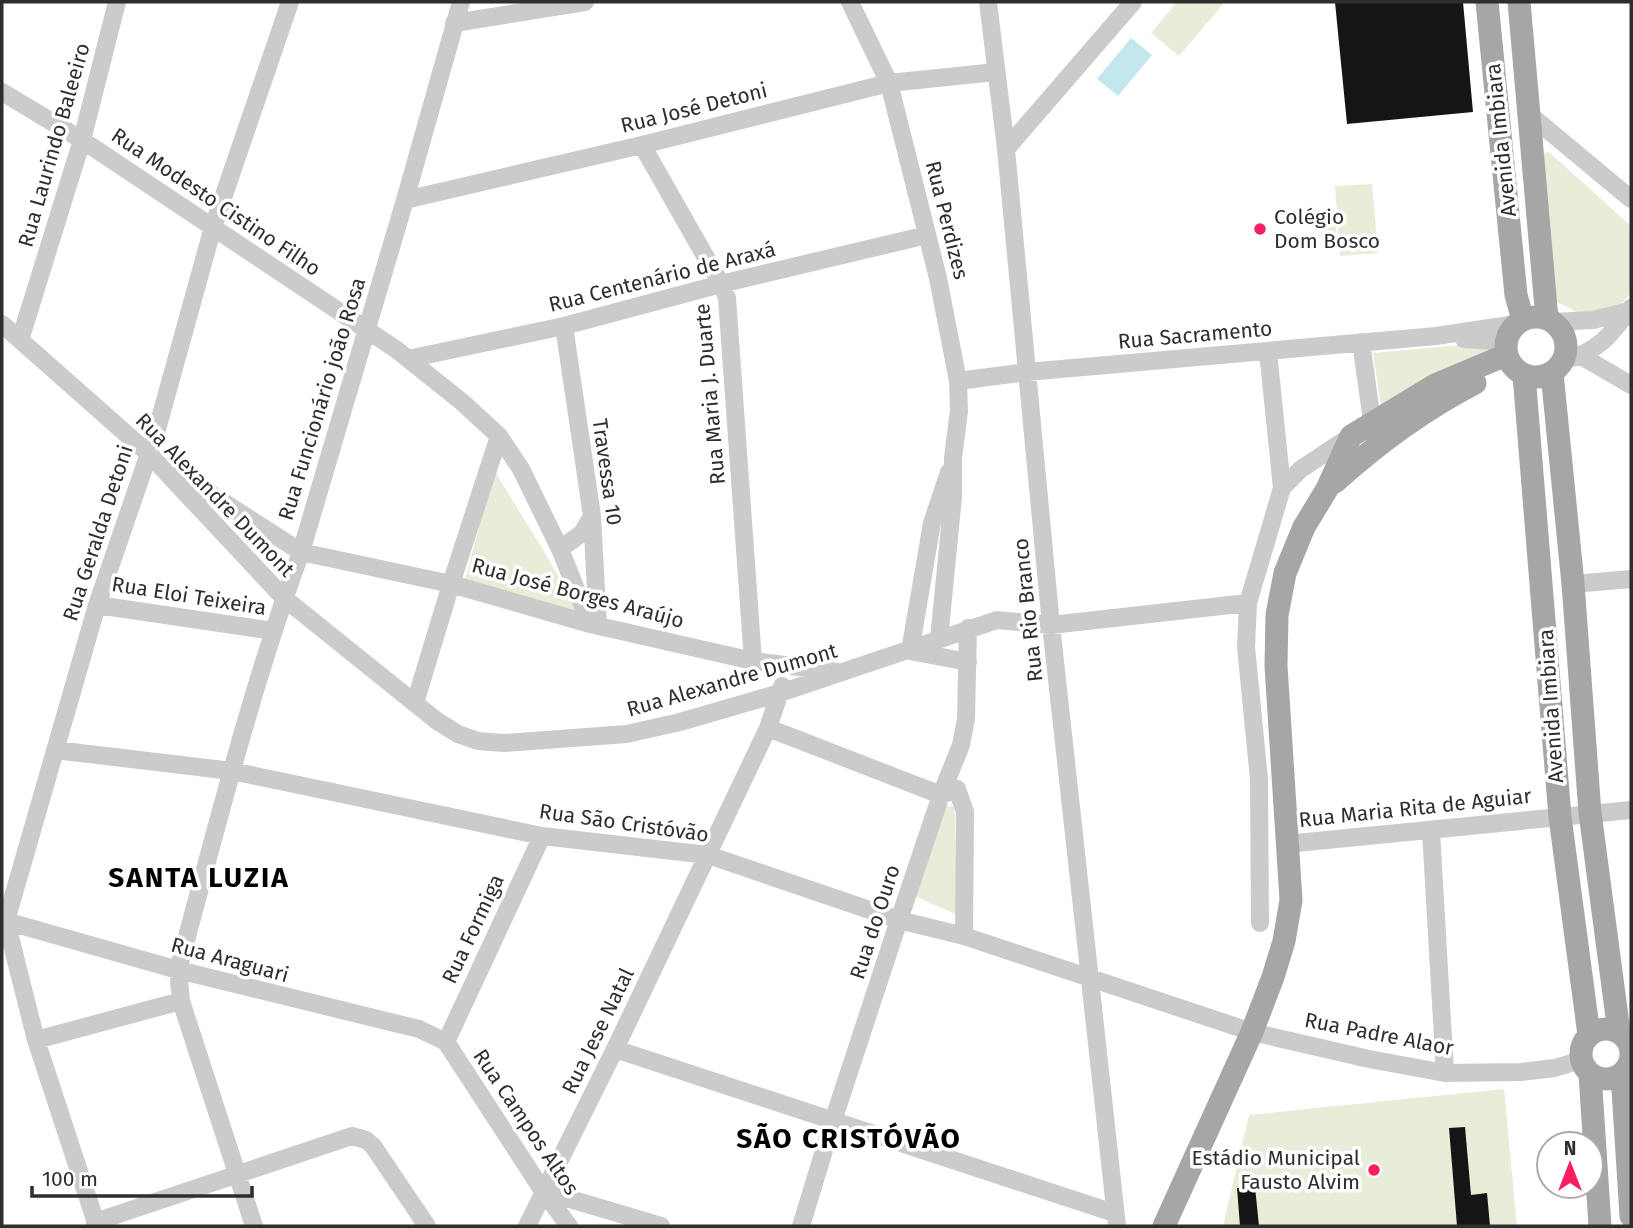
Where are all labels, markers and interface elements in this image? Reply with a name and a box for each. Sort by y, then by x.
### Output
street label: Rua Laurindo Baleeiro [12,40,96,250]
street label: Avenida Imbiara [1480,62,1522,218]
street label: Rua José Detoni [618,77,770,139]
street label: Rua Modesto Cistino Filho [106,122,326,282]
street label: Rua Perdizes [920,158,974,282]
place label: Colégio Dom Bosco [1274,204,1380,254]
marker: Colégio Dom Bosco [1252,221,1268,237]
street label: Rua Centenário de Araxá [546,236,778,318]
street label: Rua Funcionário joão Rosa [273,274,371,524]
street label: Rua Maria J. Duarte [689,302,731,486]
street label: Rua Sacramento [1117,315,1273,355]
street label: Rua Alexandre Dumont [130,408,300,583]
street label: Travessa 10 [587,417,627,527]
street label: Rua Geralda Detoni [57,442,139,624]
street label: Rua Rio Branco [1008,537,1048,683]
street label: Rua José Borges Araújo [469,552,687,634]
street label: Rua Eloi Teixeira [110,571,268,621]
street label: Avenida Imbiara [1533,628,1569,784]
street label: Rua Alexandre Dumont [624,637,841,723]
street label: Rua Maria Rita de Aguiar [1297,783,1533,833]
street label: Rua São Cristóvão [538,798,710,848]
district label: SANTA LUZIA [108,861,290,894]
street label: Rua do Ouro [844,861,906,983]
street label: Rua Formiga [436,870,510,988]
street label: Rua Araguari [168,932,292,988]
street label: Rua Jese Natal [556,964,640,1098]
street label: Rua Padre Alaor [1302,1007,1456,1061]
street label: Rua Campos Altos [468,1044,585,1200]
district label: SÃO CRISTÓVÃO [736,1122,962,1155]
north arrow [1535,1130,1605,1200]
text: N [1564,1137,1576,1160]
place label: Estádio Municipal Fausto Alvim [1192,1145,1360,1195]
scale bar [32,1154,252,1198]
marker: Estádio Municipal Fausto Alvim [1366,1162,1382,1178]
text: 100 m [42,1166,98,1192]

